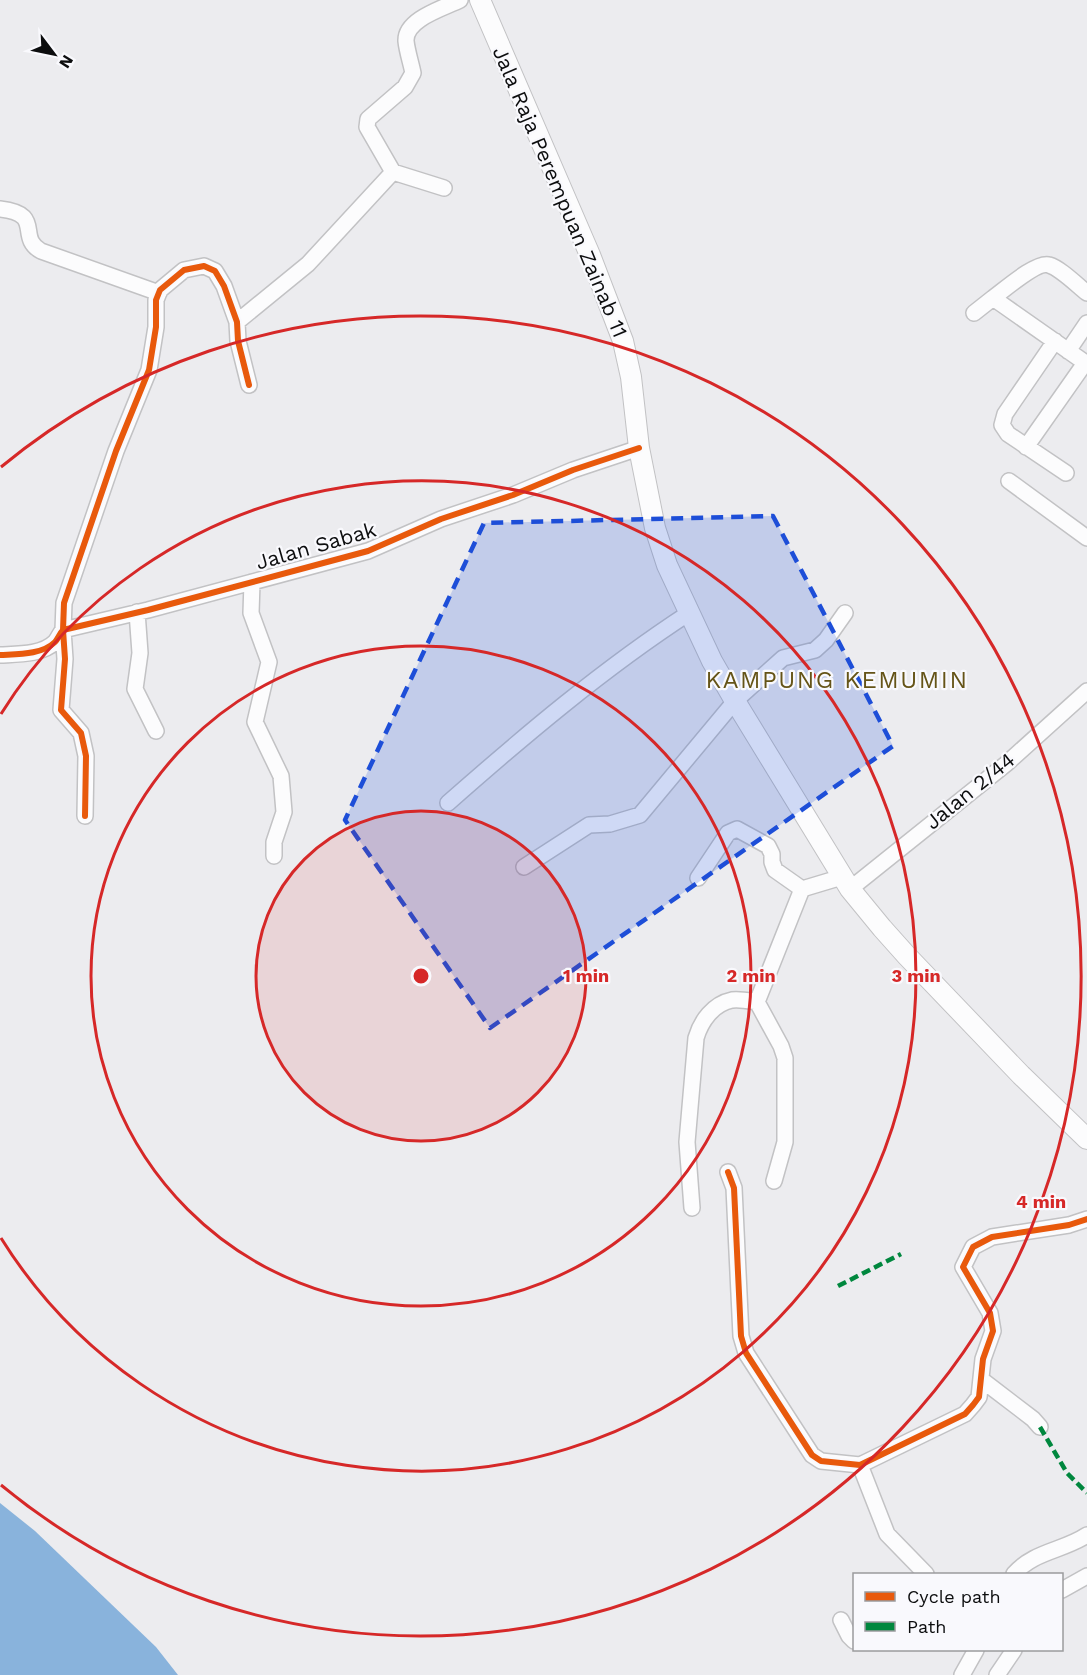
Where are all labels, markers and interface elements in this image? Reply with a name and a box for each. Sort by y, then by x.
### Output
north arrow [24,24,84,84]
street label: Jala Raja Perempuan Zainab 11 [488,43,633,341]
text: N [55,52,77,72]
street label: Jalan Sabak [253,516,379,575]
district label: KAMPUNG KEMUMIN [705,666,969,694]
street label: Jalan 2/44 [920,747,1020,834]
text: 1 min [563,965,609,986]
text: 2 min [726,965,776,986]
text: 3 min [891,965,941,986]
centre of rings [411,966,431,986]
text: 4 min [1016,1191,1066,1212]
legend [853,1573,1063,1651]
text: Cycle path [907,1586,1001,1607]
text: Path [907,1616,947,1637]

